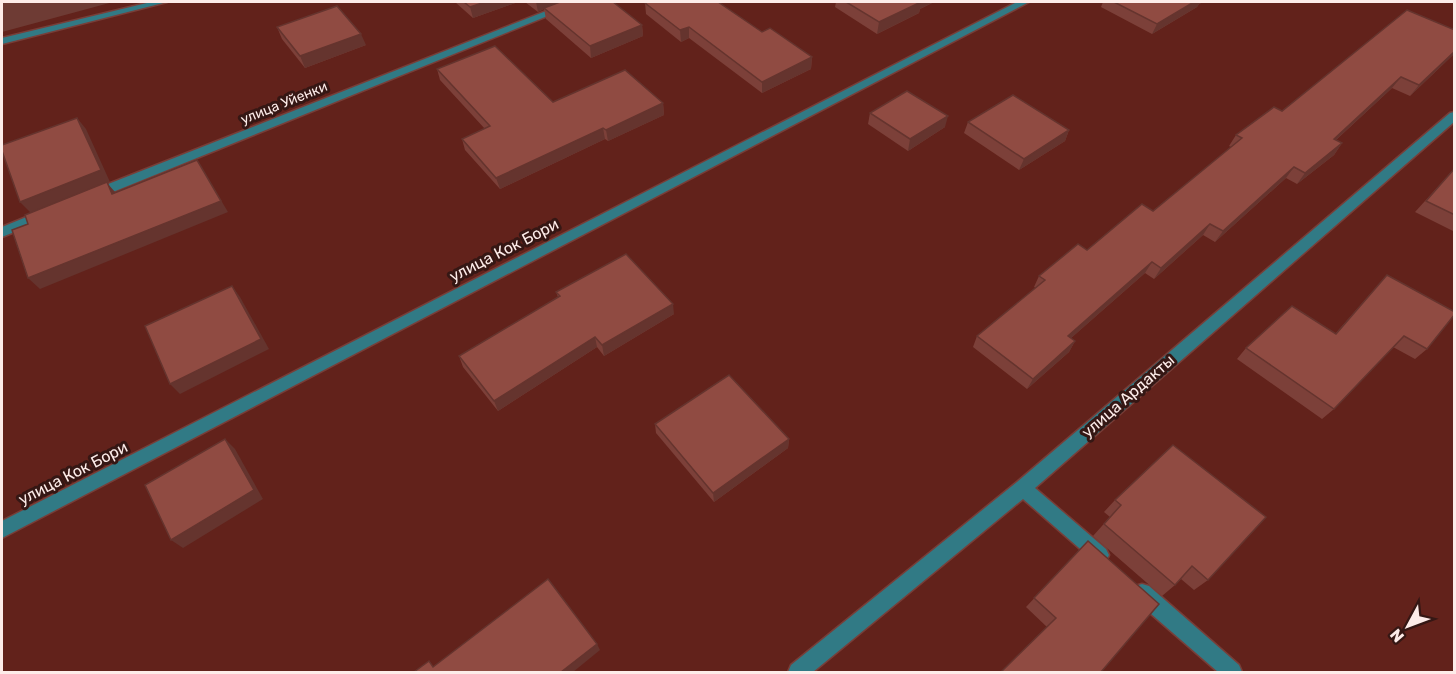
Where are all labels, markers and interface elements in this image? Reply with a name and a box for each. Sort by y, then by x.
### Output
street label: улица Уйенки [238,78,330,128]
street label: улица Кок Бори [446,214,562,286]
street label: улица Ардакты [1078,351,1178,441]
street label: улица Кок Бори [15,437,131,509]
north arrow [1378,596,1438,656]
text: N [1386,625,1408,646]

